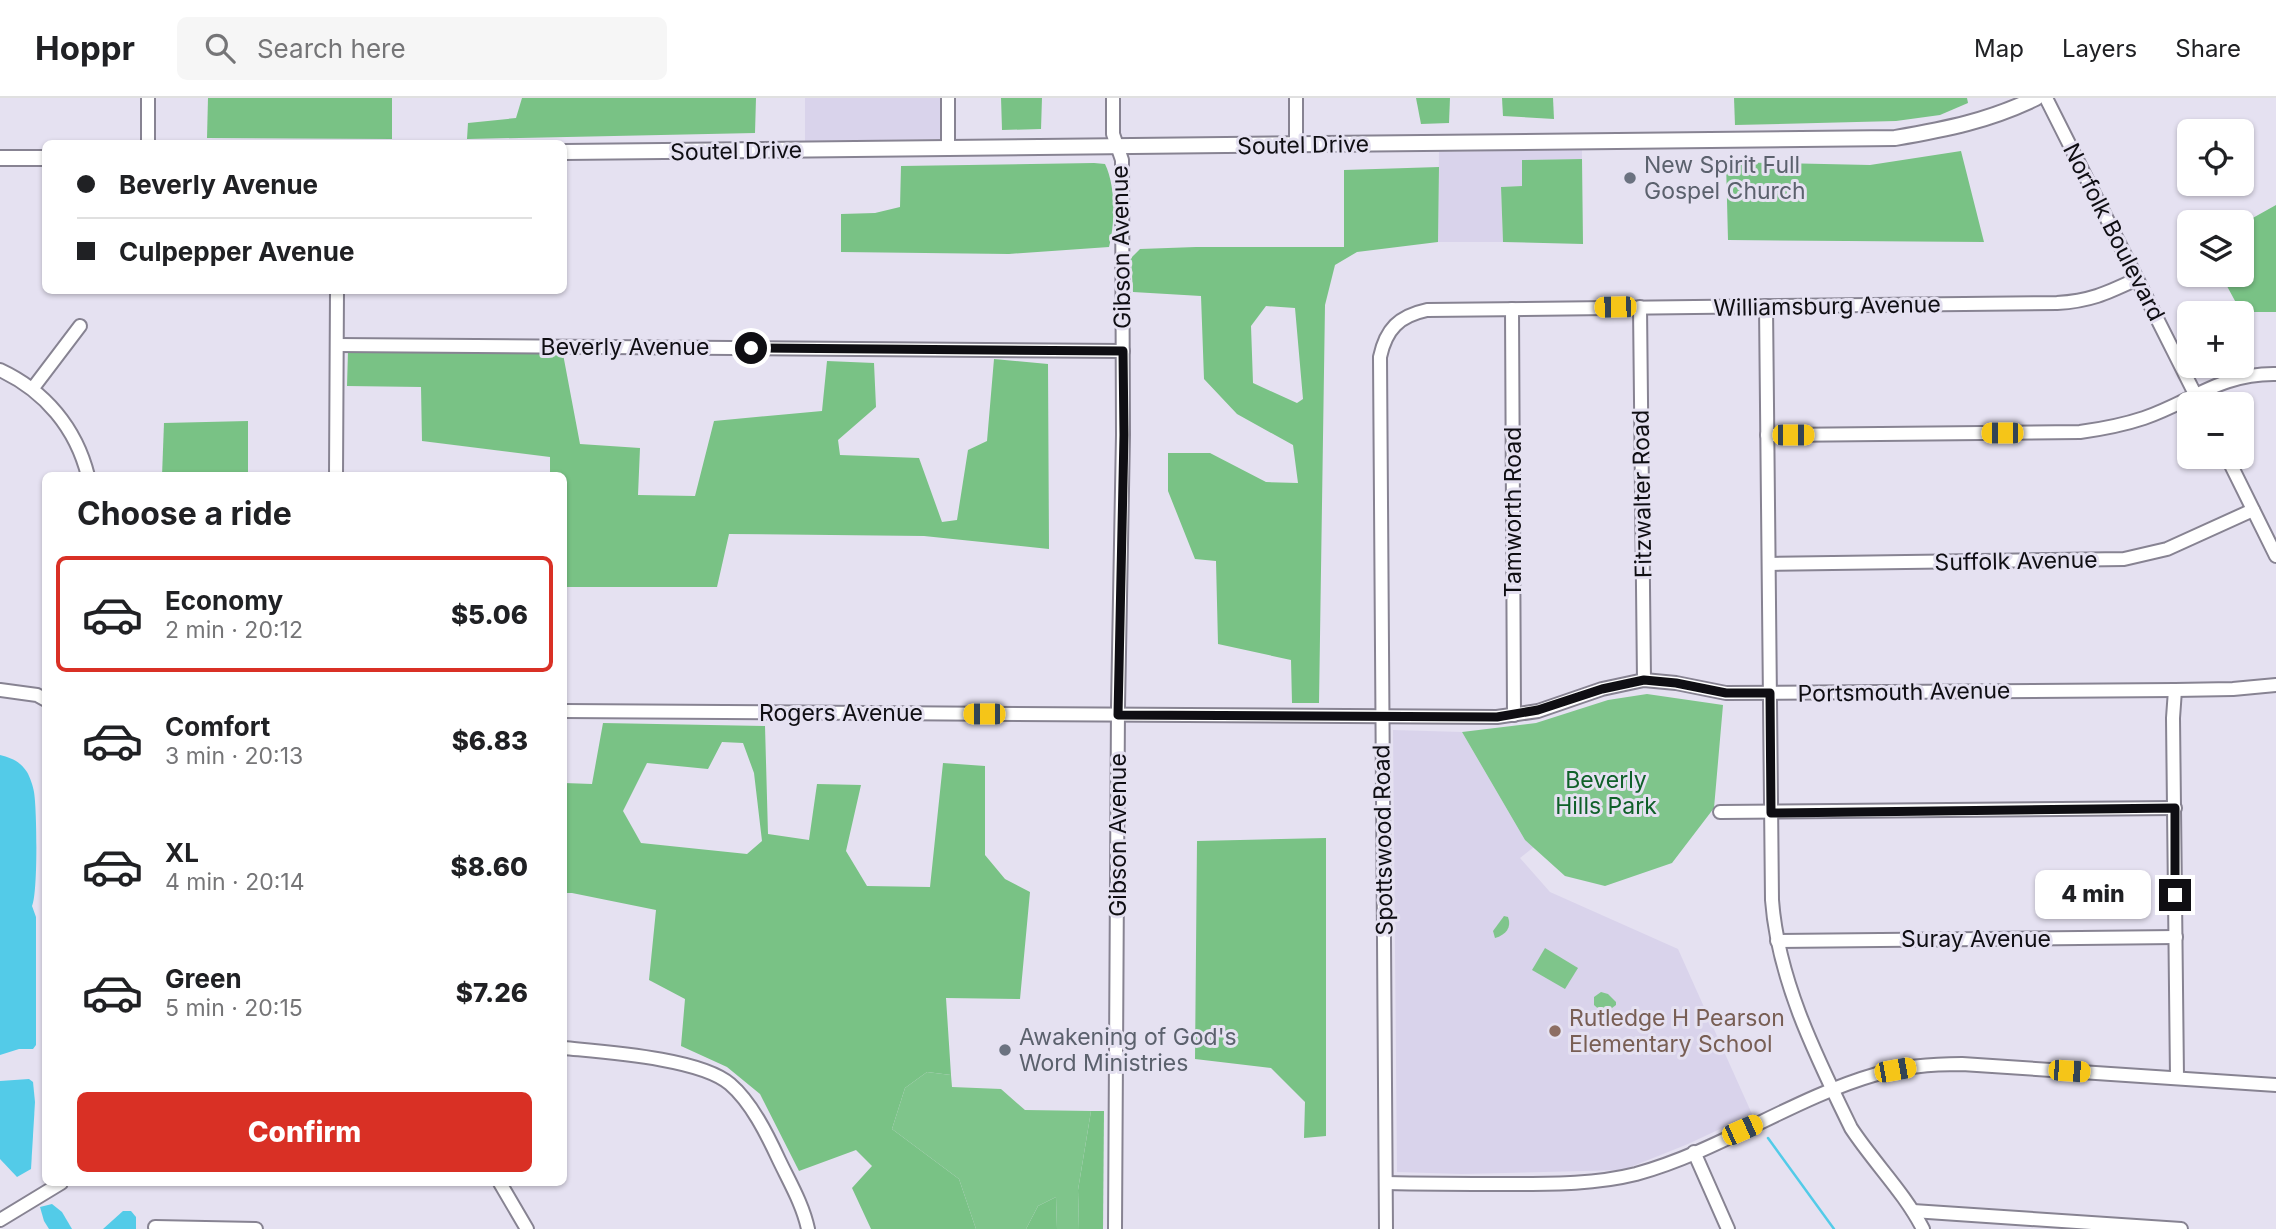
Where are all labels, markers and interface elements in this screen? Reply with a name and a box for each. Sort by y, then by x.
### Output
search box [177,17,667,80]
text: Hoppr [35,28,135,68]
icon: search [201,29,239,67]
text: Search here [257,33,406,64]
text: Map [1974,34,2024,63]
text: Layers [2062,34,2137,63]
text: Share [2175,34,2241,63]
map controls [2177,119,2254,469]
button: locate [2177,119,2254,196]
street label: Soutel Drive [1237,130,1369,160]
street label: Soutel Drive [670,136,802,166]
street label: Norfolk Boulevard [2057,139,2171,325]
place label: New Spirit Full Gospel Church [1644,151,1806,205]
street label: Gibson Avenue [1106,165,1136,329]
text: Beverly Avenue [119,169,318,200]
marker: New Spirit Full Gospel Church [1622,170,1638,186]
button: layers [2177,210,2254,287]
text: Culpepper Avenue [119,236,354,267]
street label: Williamsburg Avenue [1713,290,1941,322]
car [1594,296,1637,318]
button: + [2177,301,2254,378]
route start [735,332,767,364]
street label: Beverly Avenue [541,333,709,361]
button: − [2177,392,2254,469]
street label: Fitzwalter Road [1627,410,1657,578]
car [1982,423,2024,444]
car [1773,425,1815,446]
street label: Tamworth Road [1499,427,1527,597]
text: Choose a ride [77,494,292,533]
street label: Suffolk Avenue [1934,546,2098,576]
icon: car [81,583,144,646]
text: Economy [165,585,283,616]
text: $5.06 [451,599,528,630]
text: 2 min · 20:12 [165,616,303,644]
street label: Portsmouth Avenue [1797,676,2011,708]
street label: Rogers Avenue [759,699,923,727]
car [964,704,1006,725]
icon: car [81,709,144,772]
text: Comfort [165,711,270,742]
text: $6.83 [452,725,528,756]
text: 3 min · 20:13 [165,742,303,770]
street label: Spottswood Road [1367,744,1399,936]
street label: Gibson Avenue [1104,753,1132,917]
park label: Beverly Hills Park [1555,766,1657,820]
icon: car [81,835,144,898]
text: XL [165,837,199,868]
text: $8.60 [451,851,528,882]
text: 4 min · 20:14 [165,868,305,896]
callout: 4 min [2035,870,2150,920]
route end [2159,879,2191,911]
text: 4 min [2061,880,2125,908]
street label: Suray Avenue [1901,925,2051,953]
icon: car [81,961,144,1024]
text: Green [165,963,242,994]
text: $7.26 [456,977,528,1008]
text: 5 min · 20:15 [165,994,303,1022]
place label: Rutledge H Pearson Elementary School [1569,1004,1785,1058]
place label: Awakening of God's Word Ministries [1019,1023,1237,1077]
marker: Rutledge H Pearson Elementary School [1547,1023,1563,1039]
marker: Awakening of God's Word Ministries [997,1042,1013,1058]
car [1873,1056,1918,1084]
car [2048,1059,2091,1083]
button: Confirm [77,1092,532,1172]
car [1719,1112,1766,1148]

